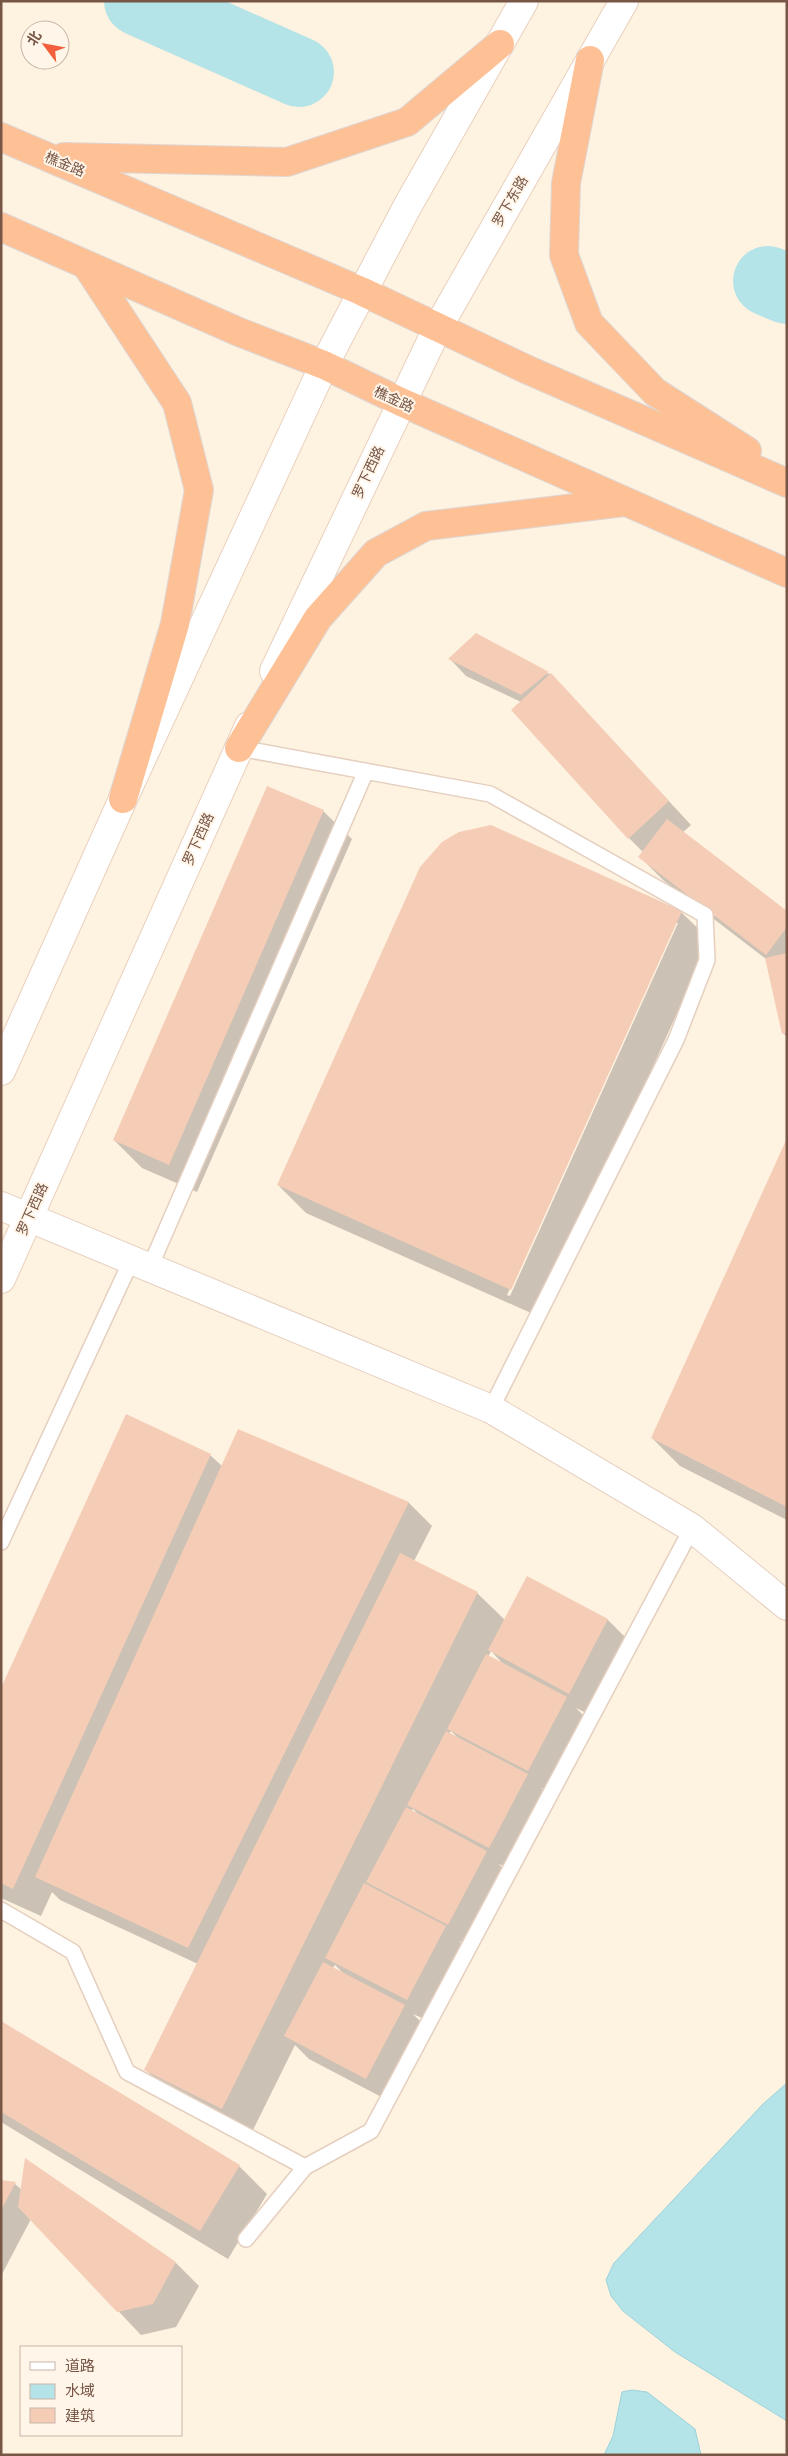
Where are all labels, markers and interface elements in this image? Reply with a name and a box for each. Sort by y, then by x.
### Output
north arrow [20,20,70,70]
text: 北 [23,27,45,49]
street label: 樵金路 [42,148,88,180]
street label: 罗下东路 [488,172,532,230]
street label: 樵金路 [371,382,417,416]
street label: 罗下西路 [348,443,388,501]
street label: 罗下西路 [178,810,218,868]
street label: 罗下西路 [12,1180,52,1238]
legend [20,2346,182,2436]
text: 道路 [65,2357,95,2375]
text: 水域 [65,2382,95,2400]
text: 建筑 [65,2407,95,2425]

